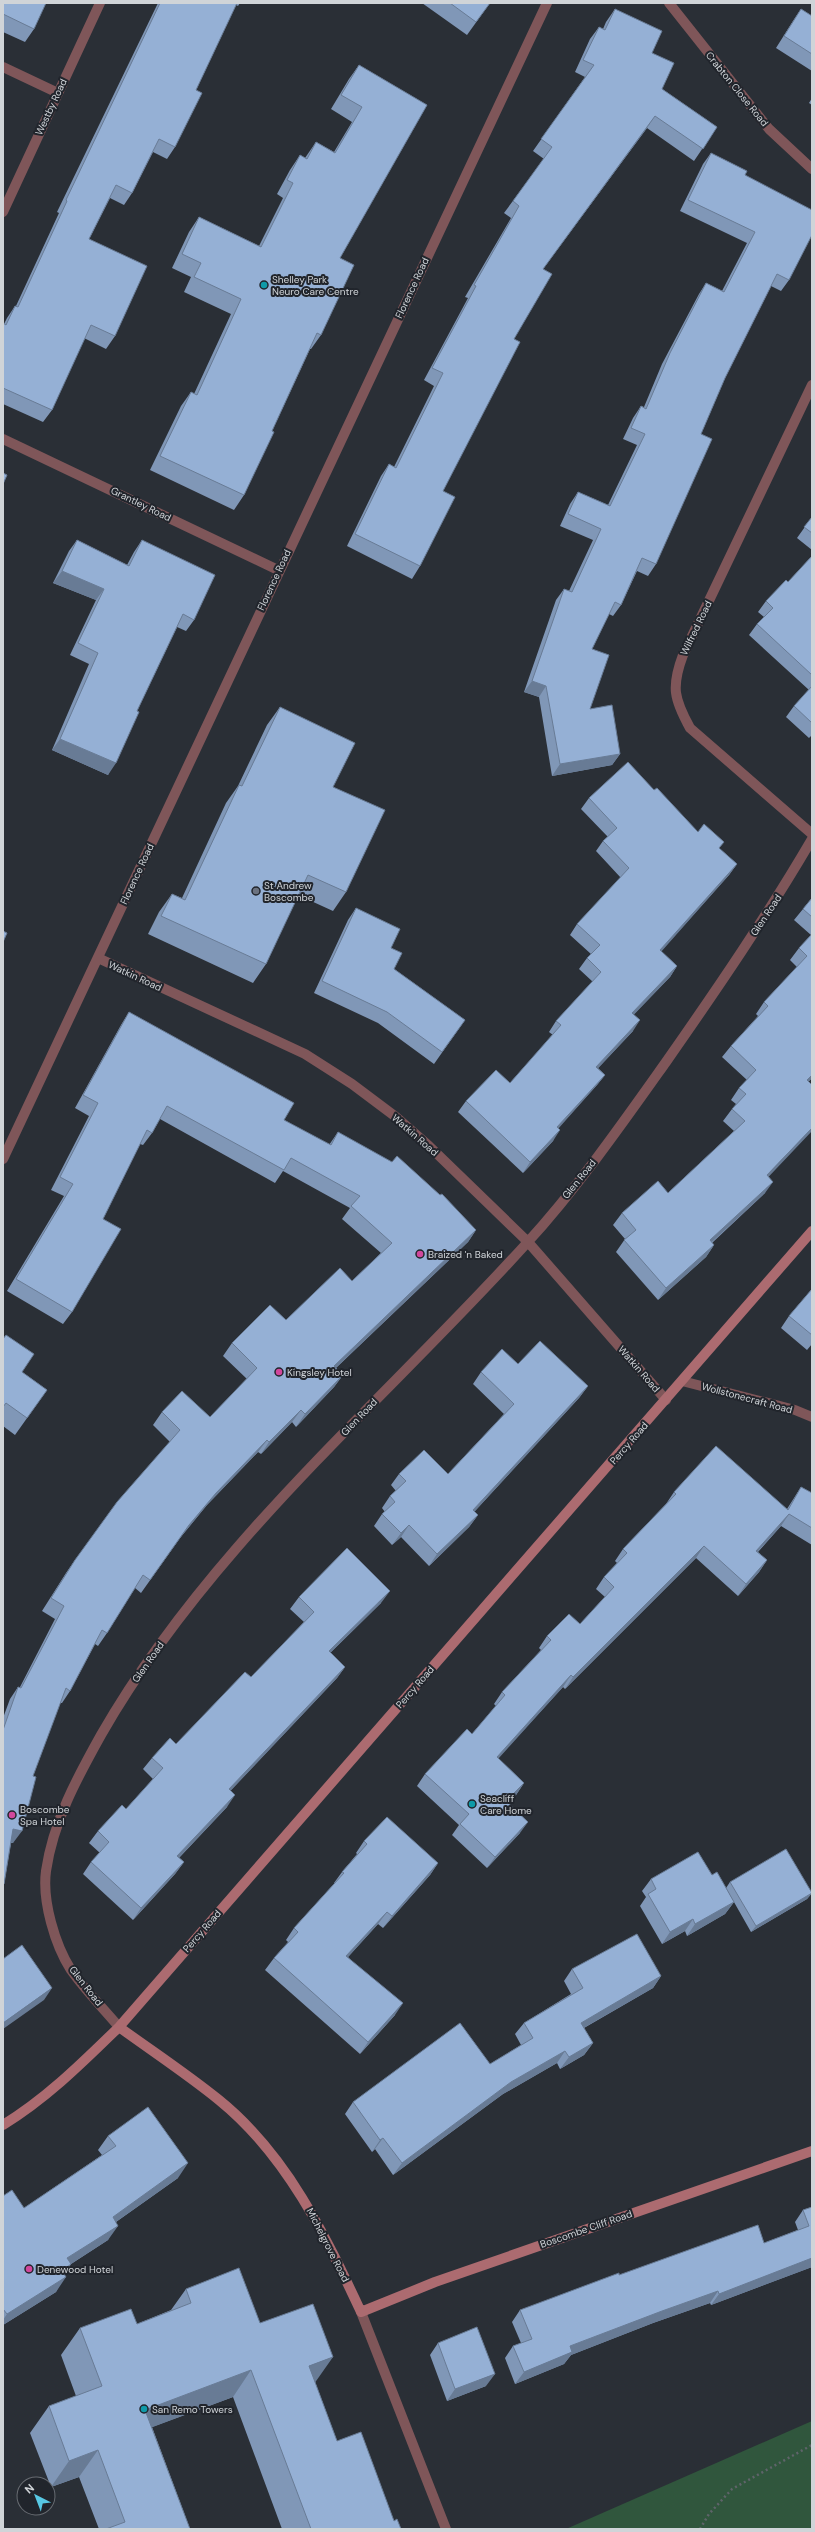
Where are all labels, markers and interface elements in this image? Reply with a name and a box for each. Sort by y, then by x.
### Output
street label: Crabton Close Road [703,49,771,129]
street label: Westby Road [32,77,70,137]
street label: Florence Road [392,255,432,321]
place label: Shelley Park Neuro Care Centre [272,273,359,298]
marker: Shelley Park Neuro Care Centre [259,280,269,290]
street label: Grantley Road [109,484,173,524]
street label: Florence Road [254,547,294,613]
street label: Wilfred Road [677,599,715,657]
street label: Florence Road [117,841,157,907]
place label: St Andrew Boscombe [264,879,314,904]
marker: St Andrew Boscombe [251,886,261,896]
street label: Glen Road [747,892,785,938]
street label: Watkin Road [106,958,164,994]
street label: Watkin Road [389,1111,441,1159]
street label: Glen Road [559,1157,599,1201]
place label: Braized 'n Baked [428,1248,503,1261]
marker: Braized 'n Baked [415,1249,425,1259]
street label: Watkin Road [615,1343,663,1395]
place label: Kingsley Hotel [287,1366,352,1379]
marker: Kingsley Hotel [274,1367,284,1377]
street label: Wollstonecraft Road [700,1380,794,1416]
street label: Glen Road [338,1396,380,1438]
street label: Percy Road [607,1419,651,1467]
street label: Glen Road [129,1639,167,1685]
street label: Percy Road [393,1663,437,1711]
place label: Seacliff Care Home [480,1792,532,1817]
marker: Seacliff Care Home [467,1799,477,1809]
place label: Boscombe Spa Hotel [20,1803,70,1828]
marker: Boscombe Spa Hotel [7,1810,17,1820]
street label: Percy Road [180,1907,224,1955]
street label: Glen Road [66,1963,106,2009]
street label: Michelgrove Road [304,2206,352,2284]
street label: Boscombe Cliff Road [538,2207,634,2251]
place label: Denewood Hotel [37,2263,113,2276]
marker: Denewood Hotel [24,2264,34,2274]
place label: San Remo Towers [152,2403,233,2416]
marker: San Remo Towers [139,2404,149,2414]
north arrow [16,2476,56,2516]
text: N [22,2481,37,2496]

